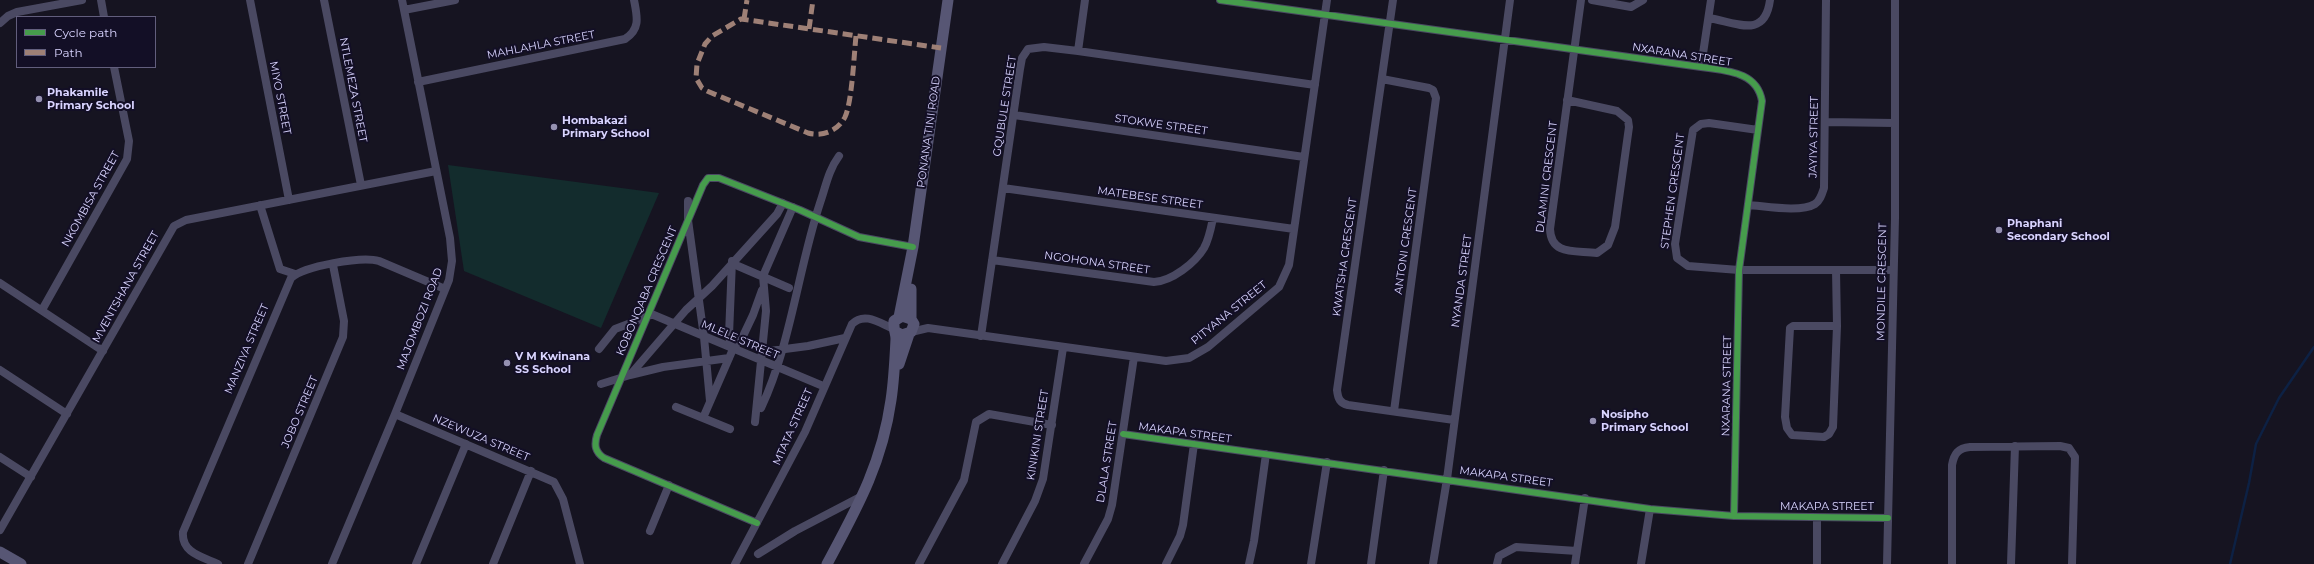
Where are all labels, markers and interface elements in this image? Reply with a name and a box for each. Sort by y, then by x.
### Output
legend [16,16,156,68]
text: Cycle path [54,25,117,40]
street label: MAHLAHLA STREET [486,28,596,62]
street label: NTLEMEZA STREET [336,36,370,144]
street label: NXARANA STREET [1631,41,1733,69]
text: Path [54,45,83,60]
street label: GQUBULE STREET [990,55,1020,157]
street label: MIYO STREET [266,60,294,136]
street label: PONANA TINI ROAD [915,75,943,189]
place label: Phakamile Primary School [47,86,135,112]
marker: Phakamile Primary School [34,94,44,104]
street label: JAYIYA STREET [1807,96,1821,178]
street label: STOKWE STREET [1114,112,1208,138]
place label: Hombakazi Primary School [562,114,650,140]
street label: DLAMINI CRESCENT [1534,120,1560,234]
marker: Hombakazi Primary School [549,122,559,132]
street label: STEPHEN CRESCENT [1658,132,1688,250]
street label: NKOMBISA STREET [59,149,123,249]
street label: MATEBESE STREET [1096,184,1204,212]
street label: ANTONI CRESCENT [1392,187,1420,295]
street label: KWATSHA CRESCENT [1330,197,1360,317]
place label: Phaphani Secondary School [2007,217,2110,243]
street label: MONDILE CRESCENT [1874,223,1890,341]
street label: KOBONQABA CRESCENT [614,224,680,358]
marker: Phaphani Secondary School [1994,225,2004,235]
street label: MVENTSHANA STREET [90,229,162,345]
street label: NYANDA STREET [1449,234,1475,328]
street label: NGOHONA STREET [1043,249,1151,277]
street label: MAJOMBOZI ROAD [394,266,446,372]
street label: PITYANA STREET [1189,278,1269,348]
street label: MANZIYA STREET [222,302,272,396]
street label: MLELE STREET [699,318,781,362]
street label: NXARANA STREET [1720,335,1734,437]
place label: V M Kwinana SS School [515,350,590,376]
marker: V M Kwinana SS School [502,358,512,368]
street label: JOBO STREET [279,374,321,450]
street label: MTATA STREET [770,387,816,467]
street label: KINIKINI STREET [1024,389,1052,481]
place label: Nosipho Primary School [1601,408,1689,434]
street label: NZEWUZA STREET [430,412,532,464]
marker: Nosipho Primary School [1588,416,1598,426]
street label: DLALA STREET [1094,420,1120,504]
street label: MAKAPA STREET [1138,420,1232,446]
street label: MAKAPA STREET [1459,464,1553,490]
street label: MAKAPA STREET [1780,500,1874,514]

